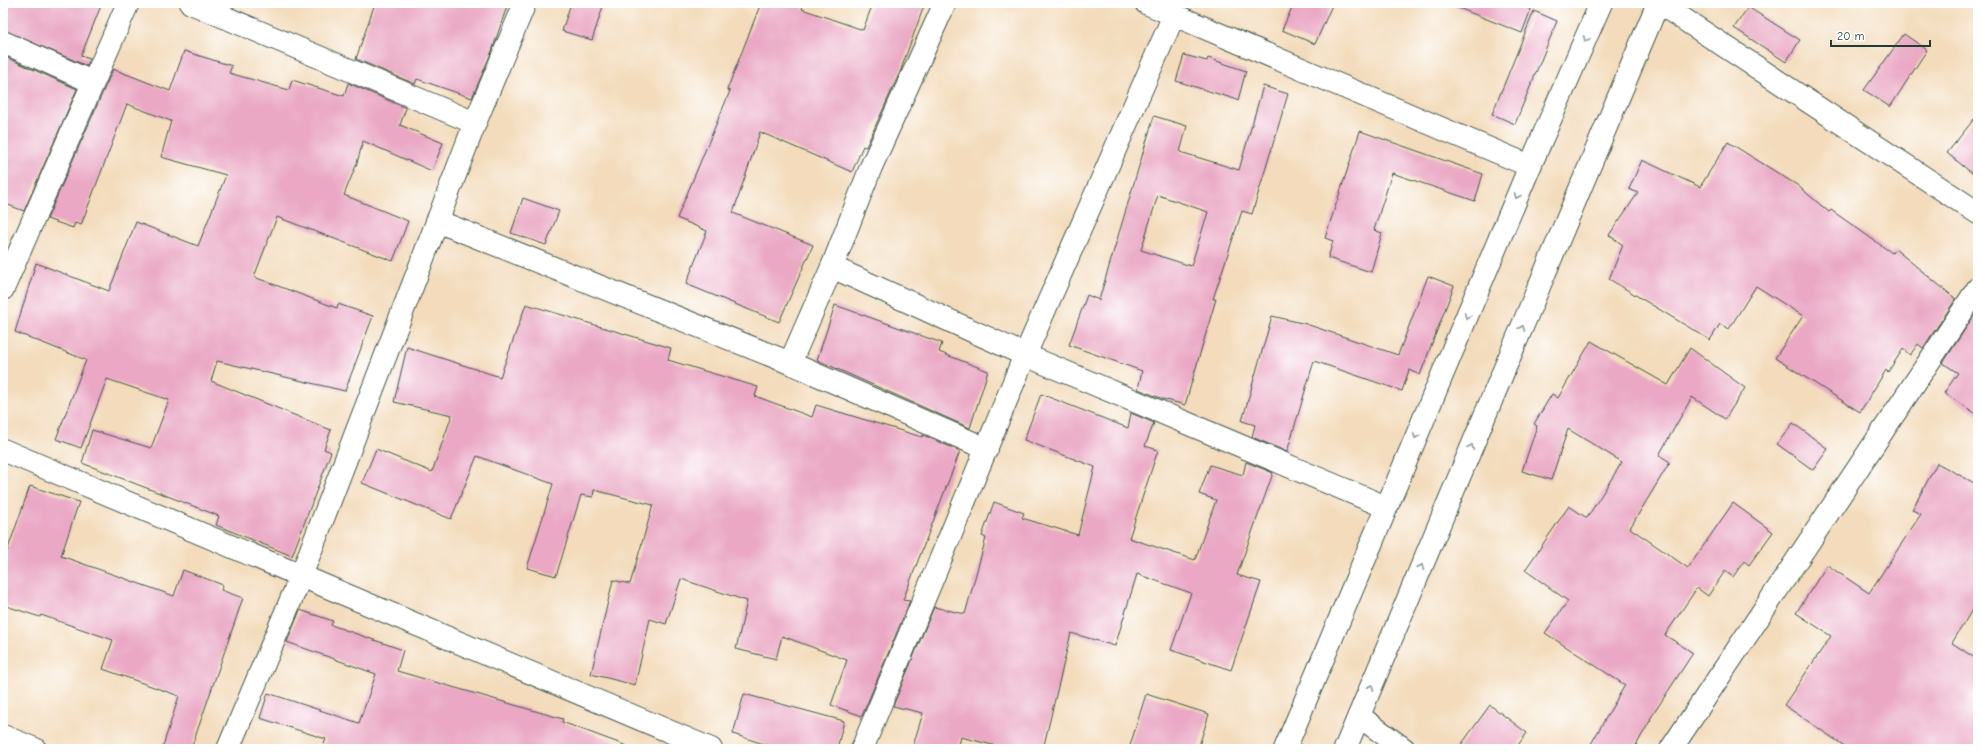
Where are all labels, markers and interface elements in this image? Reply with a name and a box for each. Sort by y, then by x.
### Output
scale bar [1831,22,1930,48]
text: 20 m [1837,29,1865,43]
one-way arrow [1583,34,1591,42]
one-way arrow [1514,192,1522,200]
one-way arrow [1463,313,1471,320]
one-way arrow [1517,324,1525,332]
one-way arrow [1413,432,1421,439]
one-way arrow [1467,444,1475,451]
one-way arrow [1416,564,1424,572]
one-way arrow [1366,684,1374,692]

